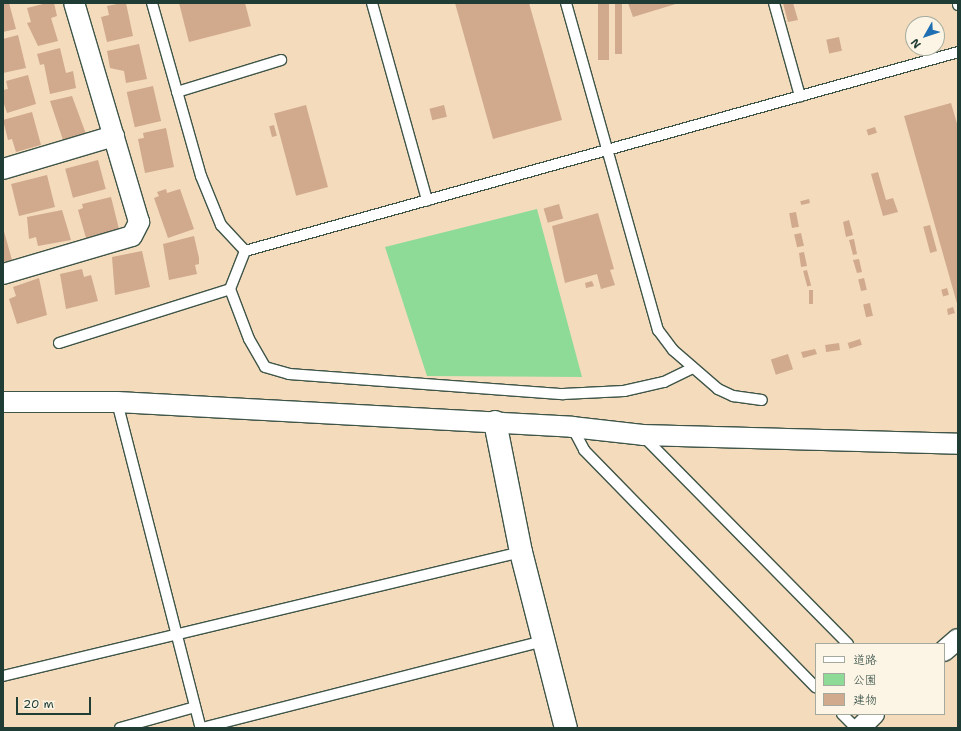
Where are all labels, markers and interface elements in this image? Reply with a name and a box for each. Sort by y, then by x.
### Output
north arrow [905,16,945,56]
text: N [907,35,925,51]
legend [815,643,945,715]
text: 道路 [853,652,877,668]
text: 公園 [853,672,877,688]
scale bar [18,689,93,715]
text: 建物 [853,692,877,708]
text: 20 m [23,696,54,712]

